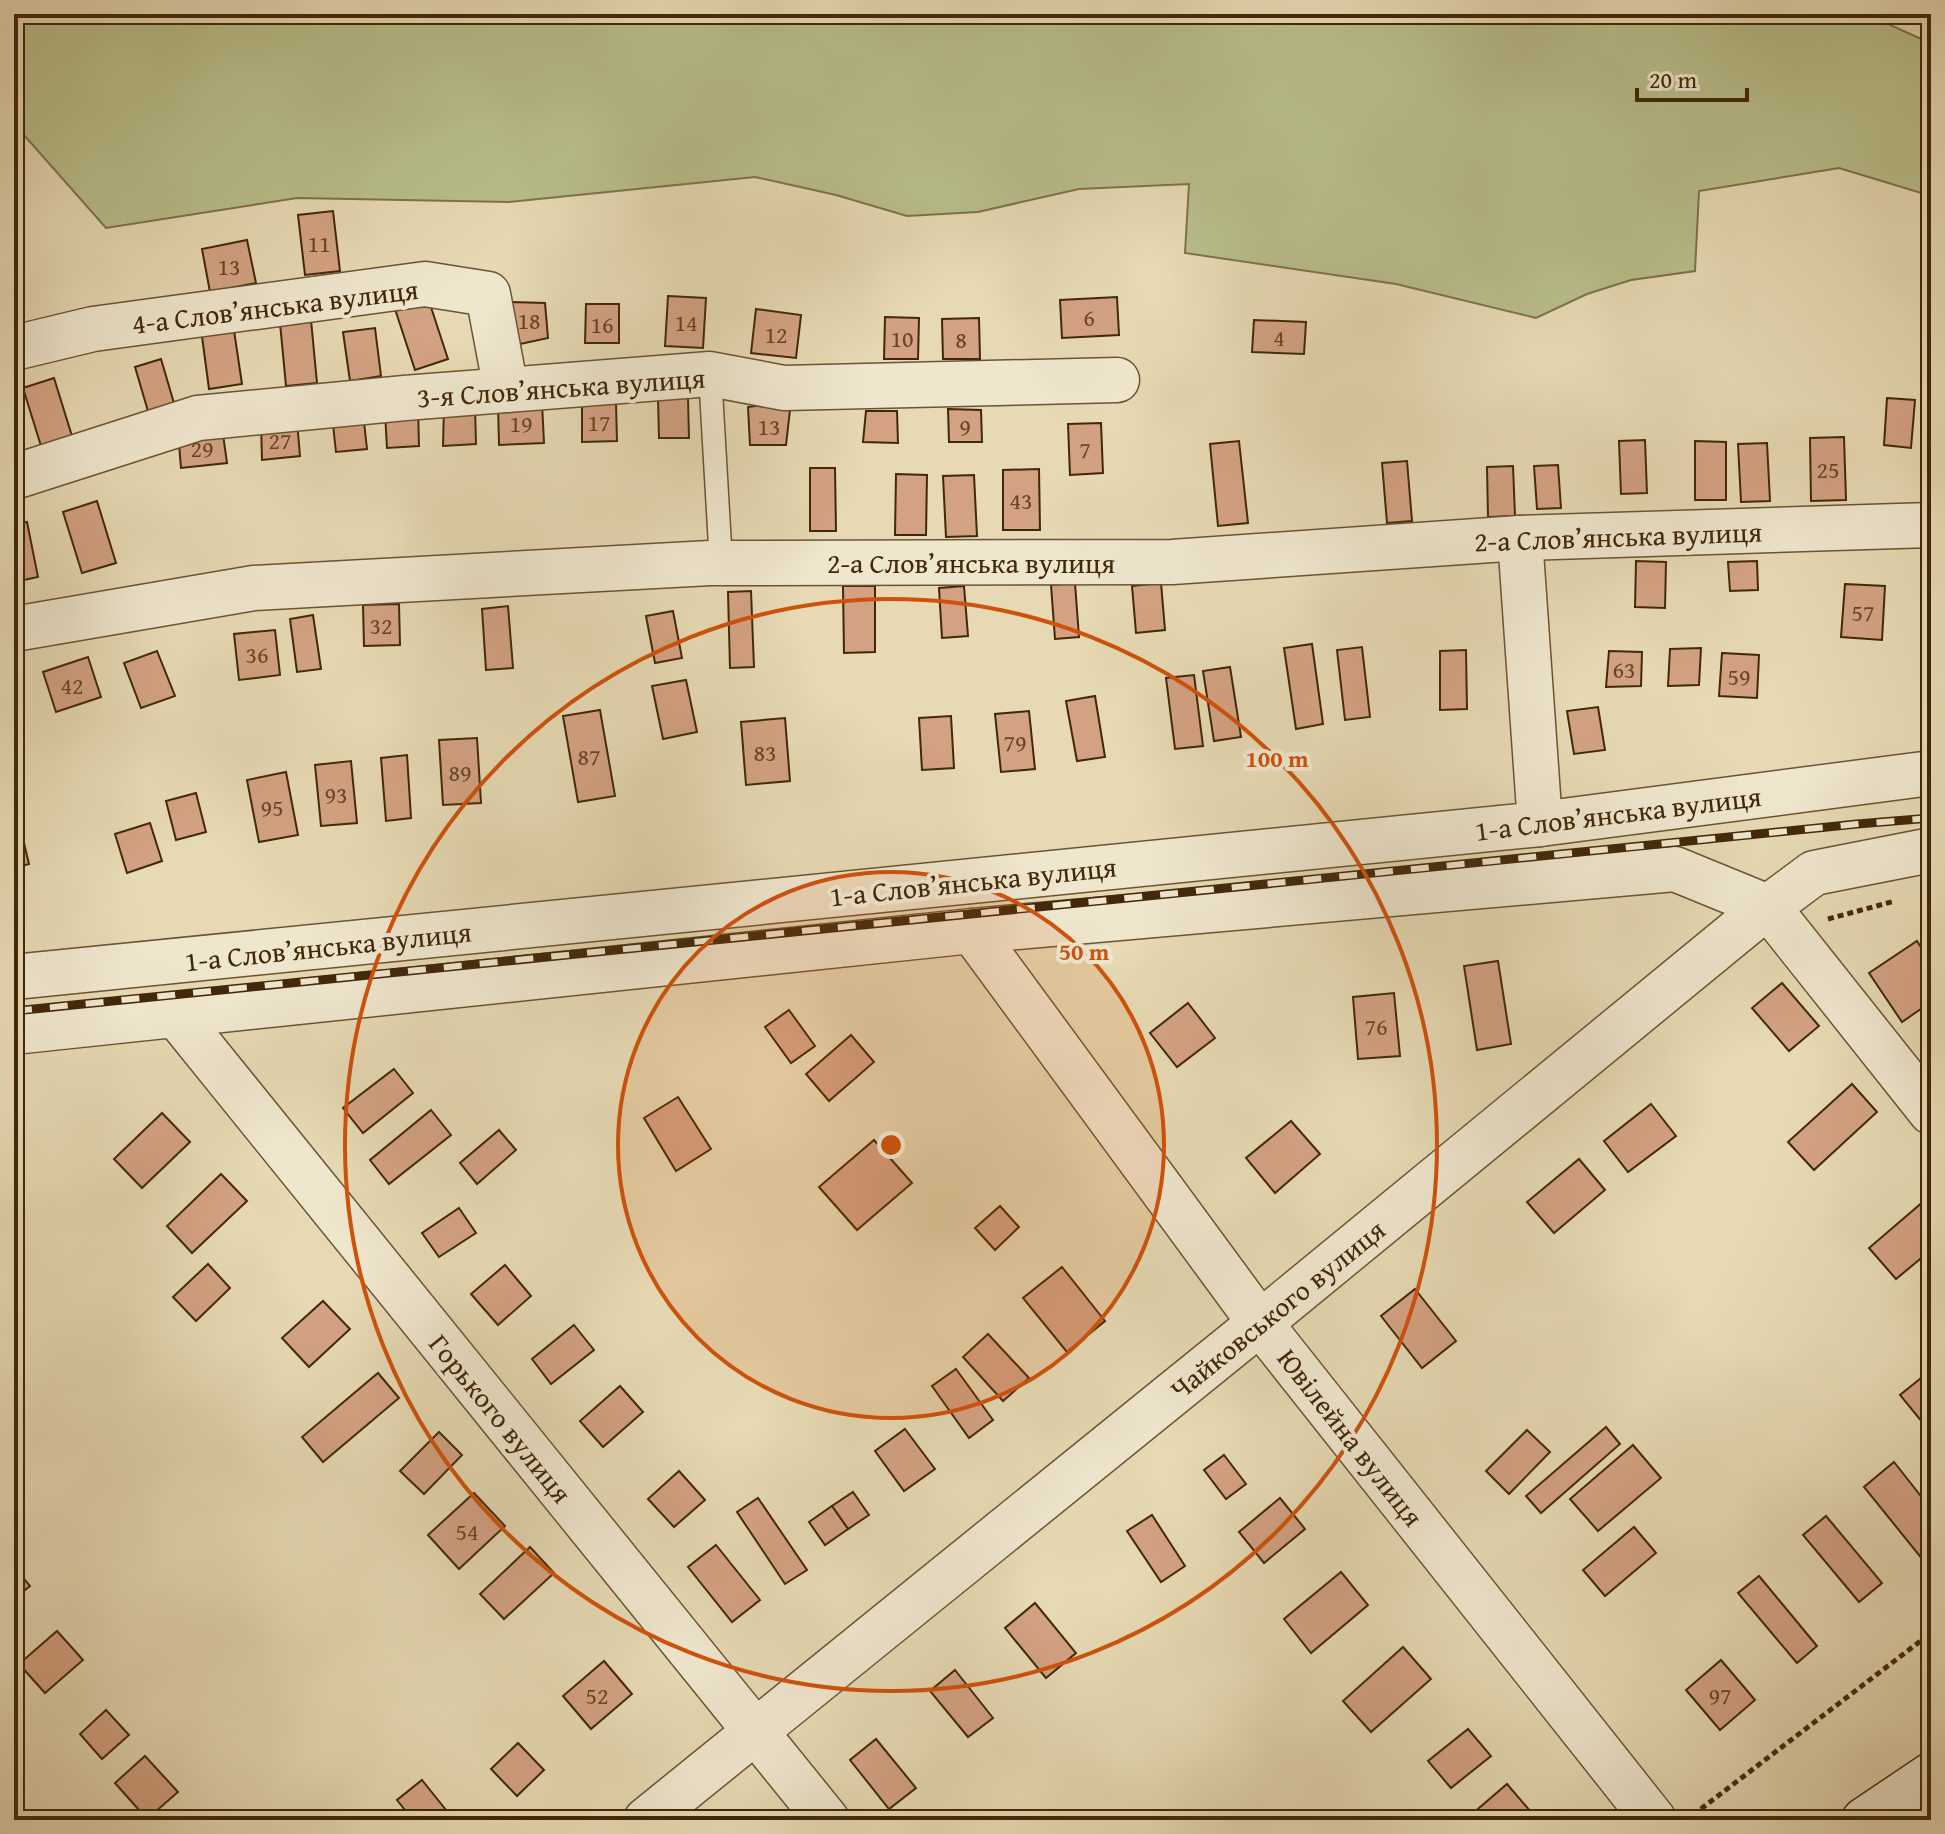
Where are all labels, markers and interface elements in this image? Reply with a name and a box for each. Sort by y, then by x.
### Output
scale bar [1637,52,1747,102]
text: 20 m [1649,62,1697,97]
house number: 11 [307,226,331,261]
house number: 13 [217,249,241,284]
street label: 4-а Слов’янська вулиця [129,268,421,344]
house number: 6 [1083,300,1095,335]
house number: 18 [517,303,541,338]
house number: 14 [674,305,698,340]
house number: 16 [590,307,614,342]
house number: 12 [764,317,788,352]
house number: 4 [1273,320,1285,355]
house number: 10 [890,321,914,356]
house number: 8 [955,322,967,357]
street label: 3-я Слов’янська вулиця [415,356,707,418]
house number: 17 [587,405,611,440]
house number: 19 [509,406,533,441]
house number: 13 [757,409,781,444]
house number: 9 [959,409,971,444]
house number: 27 [268,423,292,458]
house number: 29 [190,431,214,466]
house number: 7 [1079,432,1091,467]
house number: 25 [1816,452,1840,487]
house number: 43 [1009,483,1033,518]
street label: 2-а Слов’янська вулиця [1473,510,1763,562]
street label: 2-а Слов’янська вулиця [827,542,1115,583]
house number: 57 [1851,595,1875,630]
house number: 32 [369,608,393,643]
house number: 36 [245,637,269,672]
house number: 63 [1612,652,1636,687]
house number: 59 [1727,659,1751,694]
house number: 42 [60,668,84,703]
house number: 79 [1003,725,1027,760]
house number: 83 [753,735,777,770]
house number: 87 [577,739,601,774]
text: 100 m [1245,741,1309,776]
house number: 89 [448,755,472,790]
street label: 1-а Слов’янська вулиця [1472,775,1764,851]
house number: 93 [324,777,348,812]
house number: 95 [260,790,284,825]
street label: 1-а Слов’янська вулиця [828,846,1118,916]
street label: 1-а Слов’янська вулиця [183,911,473,981]
text: 50 m [1059,934,1110,969]
house number: 76 [1364,1009,1388,1044]
centre of rings [877,1131,905,1159]
street label: Чайковського вулиця [1160,1209,1394,1409]
street label: Горького вулиця [420,1324,582,1512]
street label: Ювілейна вулиця [1268,1339,1434,1535]
house number: 54 [455,1514,479,1549]
house number: 52 [585,1678,609,1713]
house number: 97 [1708,1678,1732,1713]

